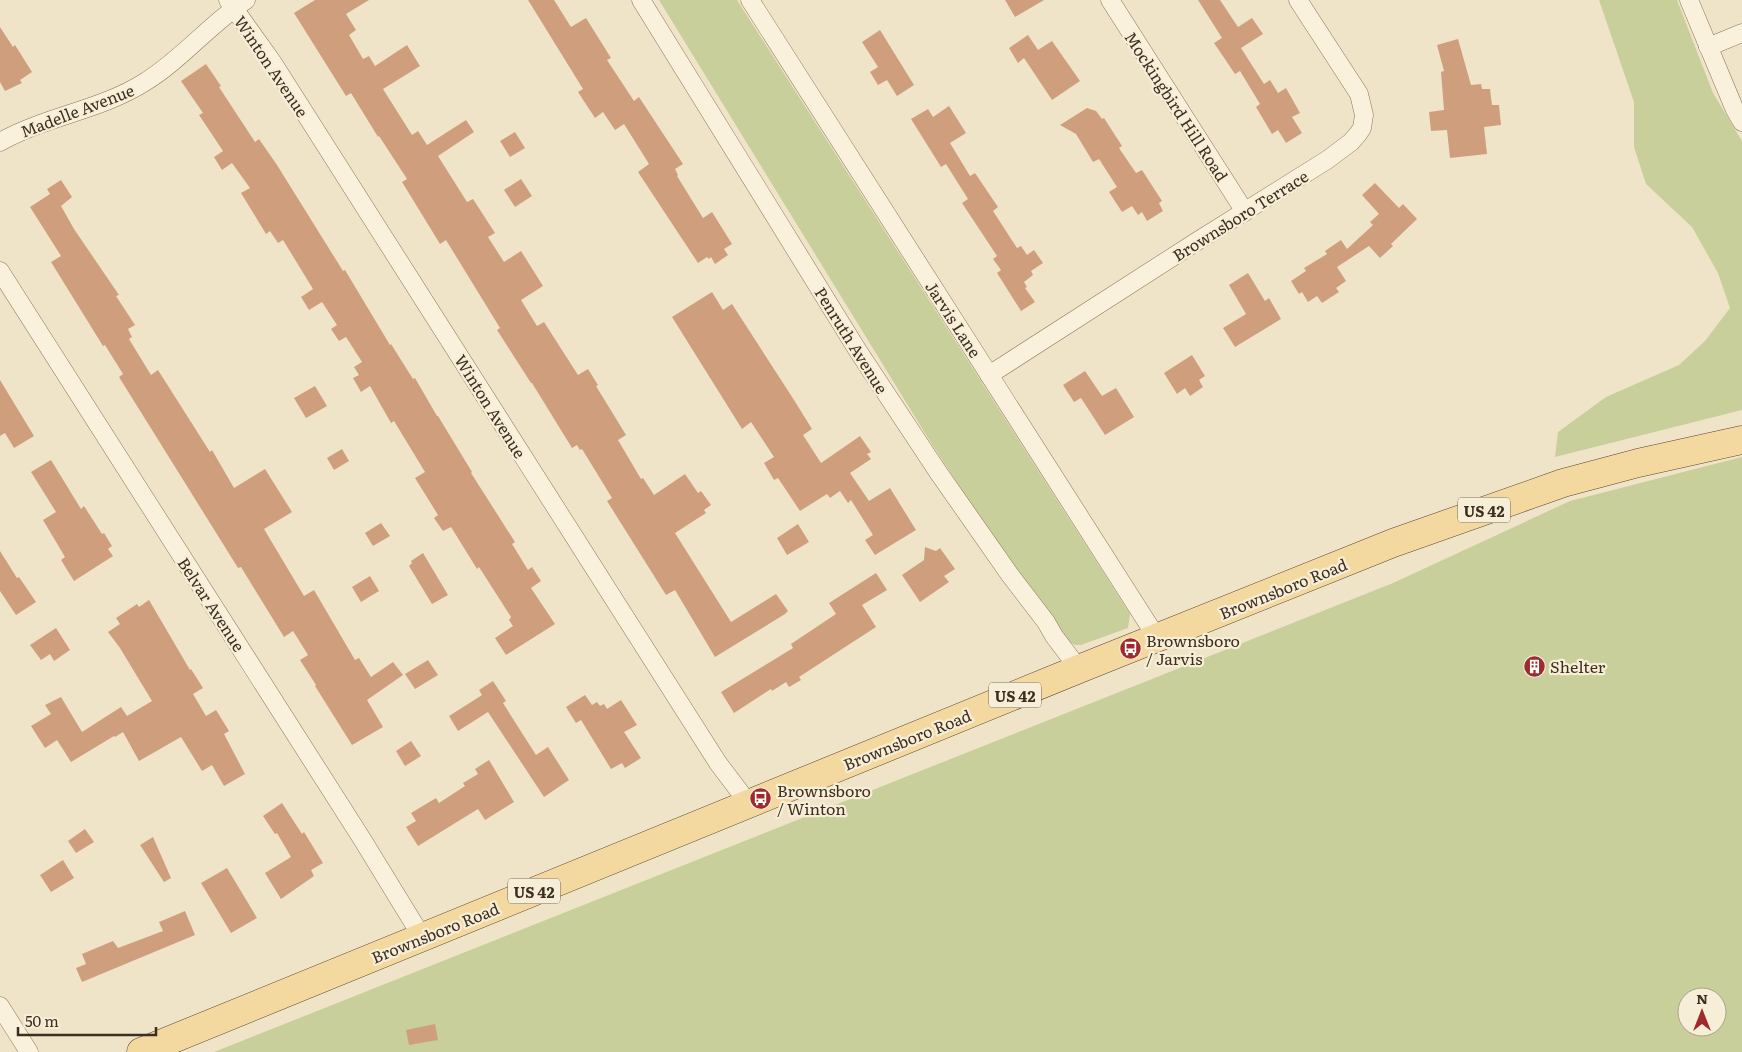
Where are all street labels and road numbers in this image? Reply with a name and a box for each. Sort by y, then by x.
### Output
street label: Winton Avenue [229,10,315,122]
street label: Mockingbird Hill Road [1119,26,1235,186]
street label: Madelle Avenue [17,77,137,143]
street label: Brownsboro Terrace [1168,164,1312,266]
street label: Jarvis Lane [920,276,988,362]
street label: Penruth Avenue [810,282,894,398]
street label: Winton Avenue [450,350,532,462]
road number: US 42 [1458,498,1510,522]
street label: Brownsboro Road [1215,551,1351,625]
street label: Belvar Avenue [172,552,252,656]
road number: US 42 [989,682,1041,708]
street label: Brownsboro Road [839,702,975,776]
road number: US 42 [508,878,560,904]
street label: Brownsboro Road [367,895,503,969]

